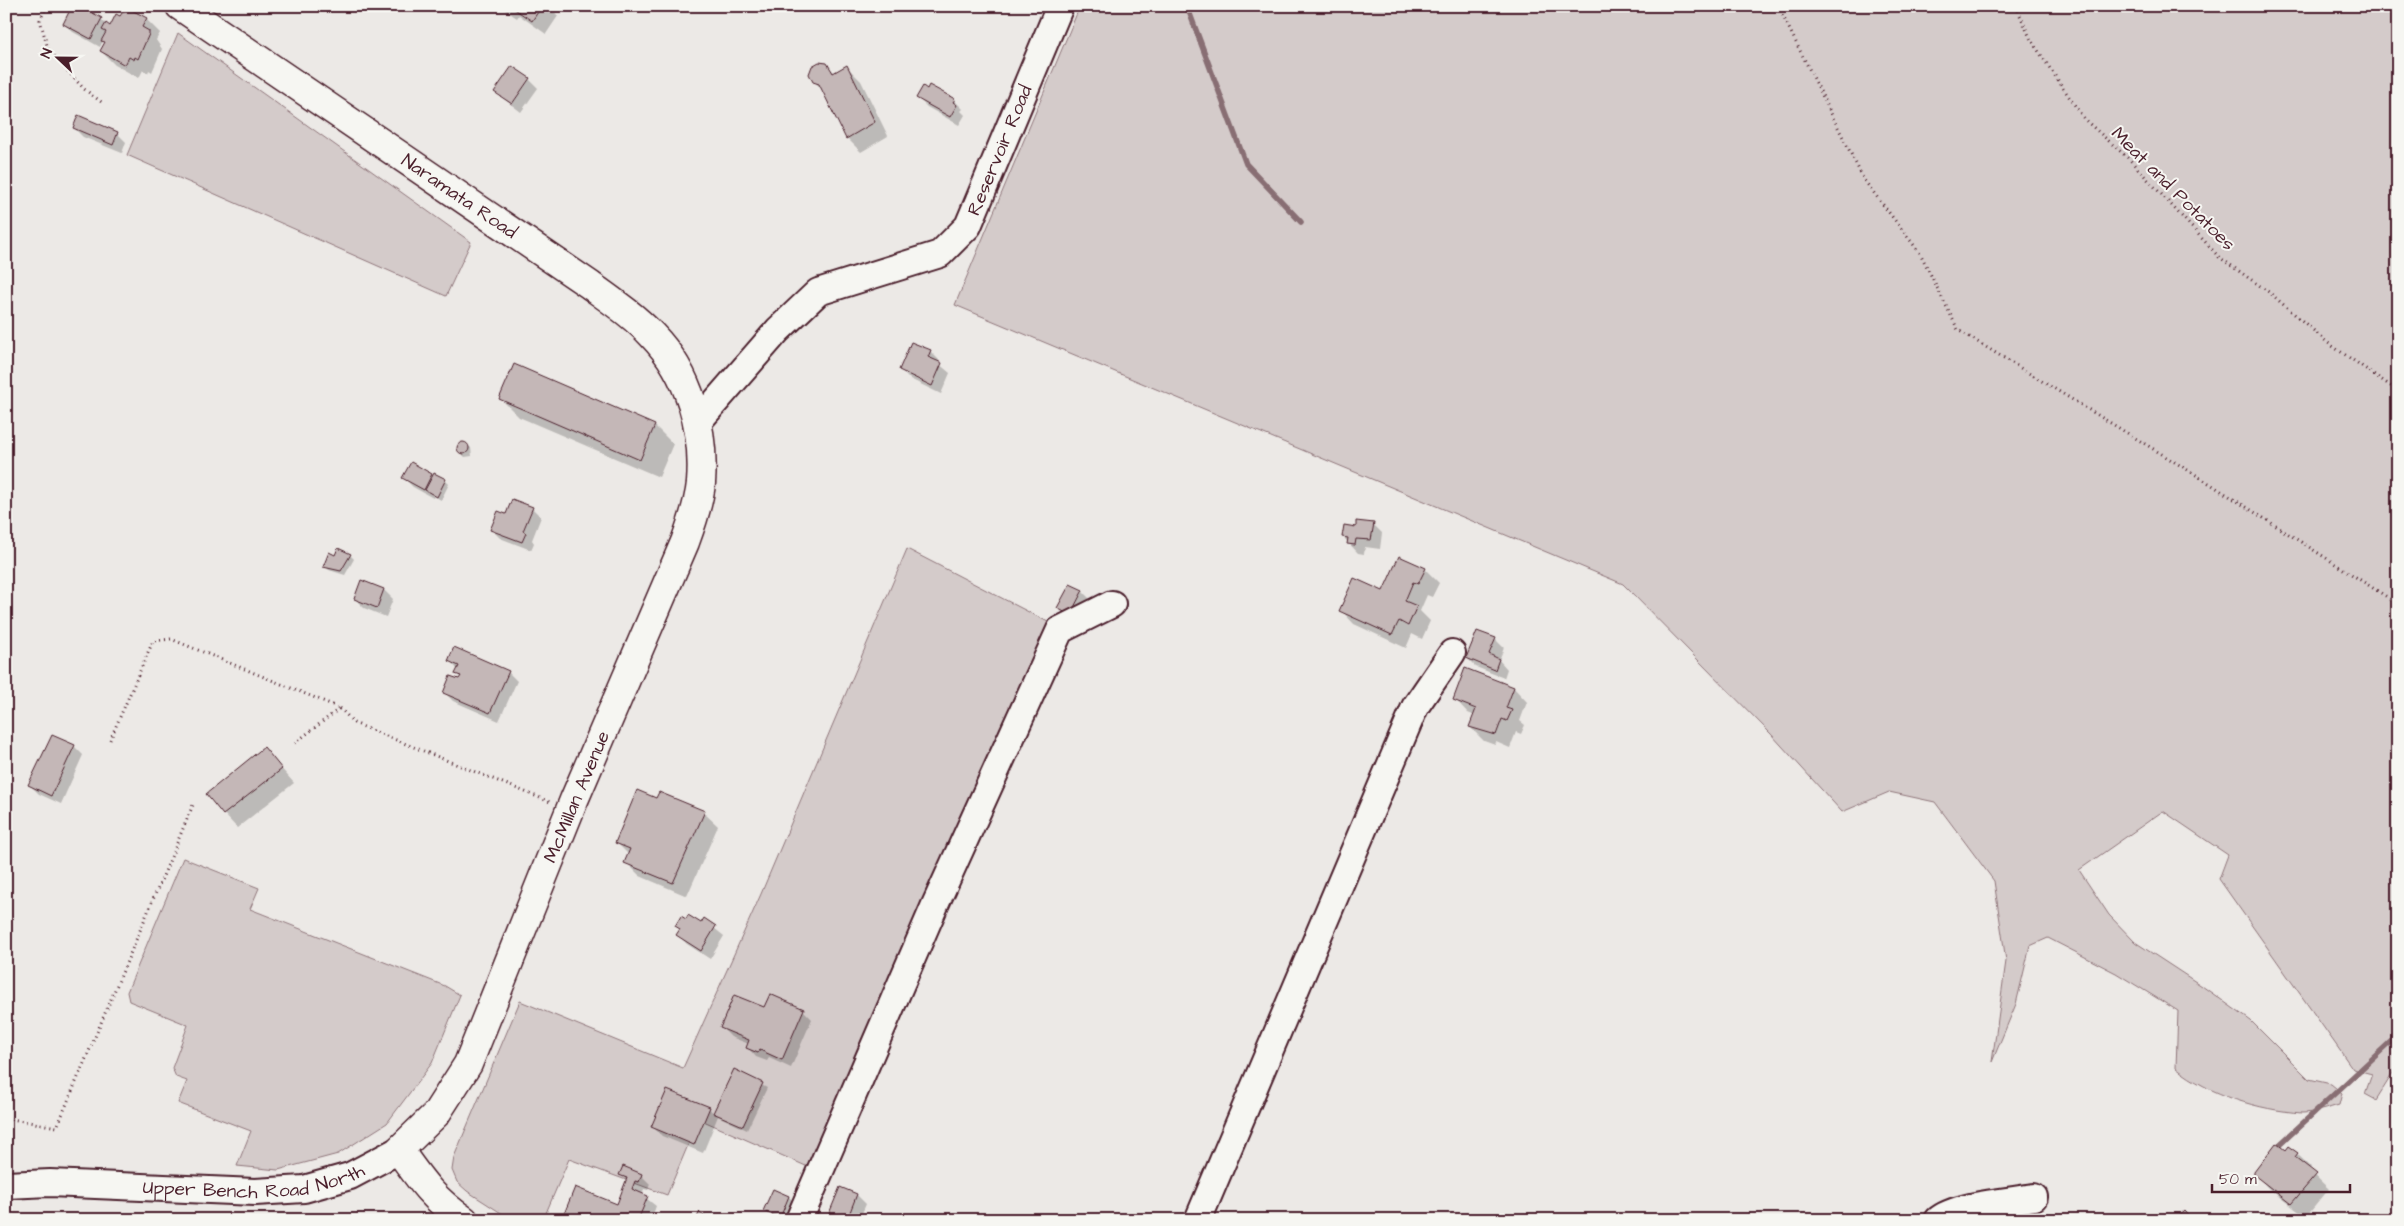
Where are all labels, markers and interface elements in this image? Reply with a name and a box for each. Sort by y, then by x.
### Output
north arrow [32,32,82,82]
text: N [36,45,58,61]
street label: Reservoir Road [960,81,1039,220]
street label: Meat and Potatoes [2105,121,2241,257]
street label: Naramata Road [396,147,523,245]
street label: McMillan Avenue [537,727,617,867]
street label: Upper Bench Road North [142,1157,370,1206]
scale bar [2212,1161,2349,1193]
text: 50 m [2219,1169,2257,1190]

